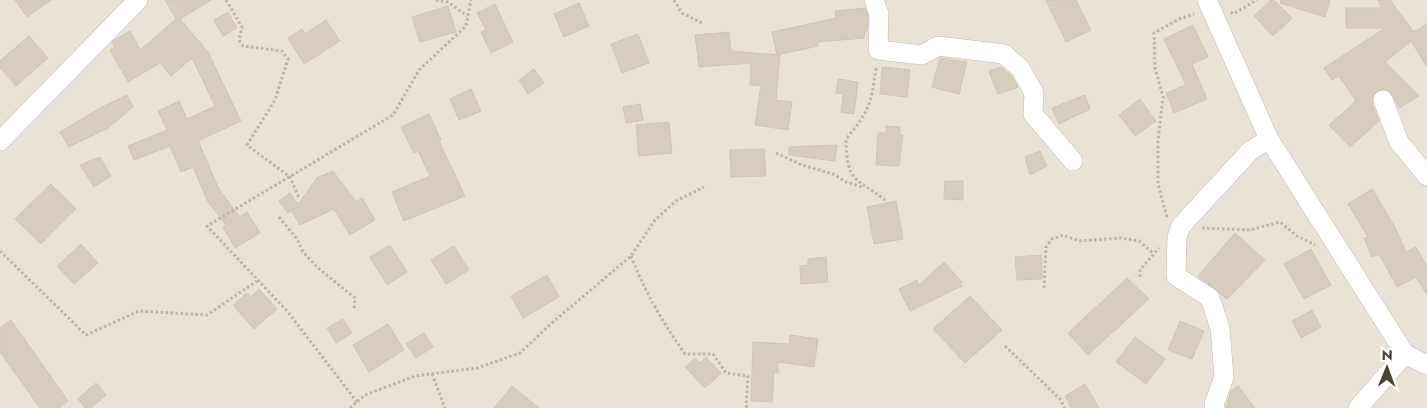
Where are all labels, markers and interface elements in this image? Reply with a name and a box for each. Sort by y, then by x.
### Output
north arrow [1362,343,1412,393]
text: N [1381,345,1393,365]

